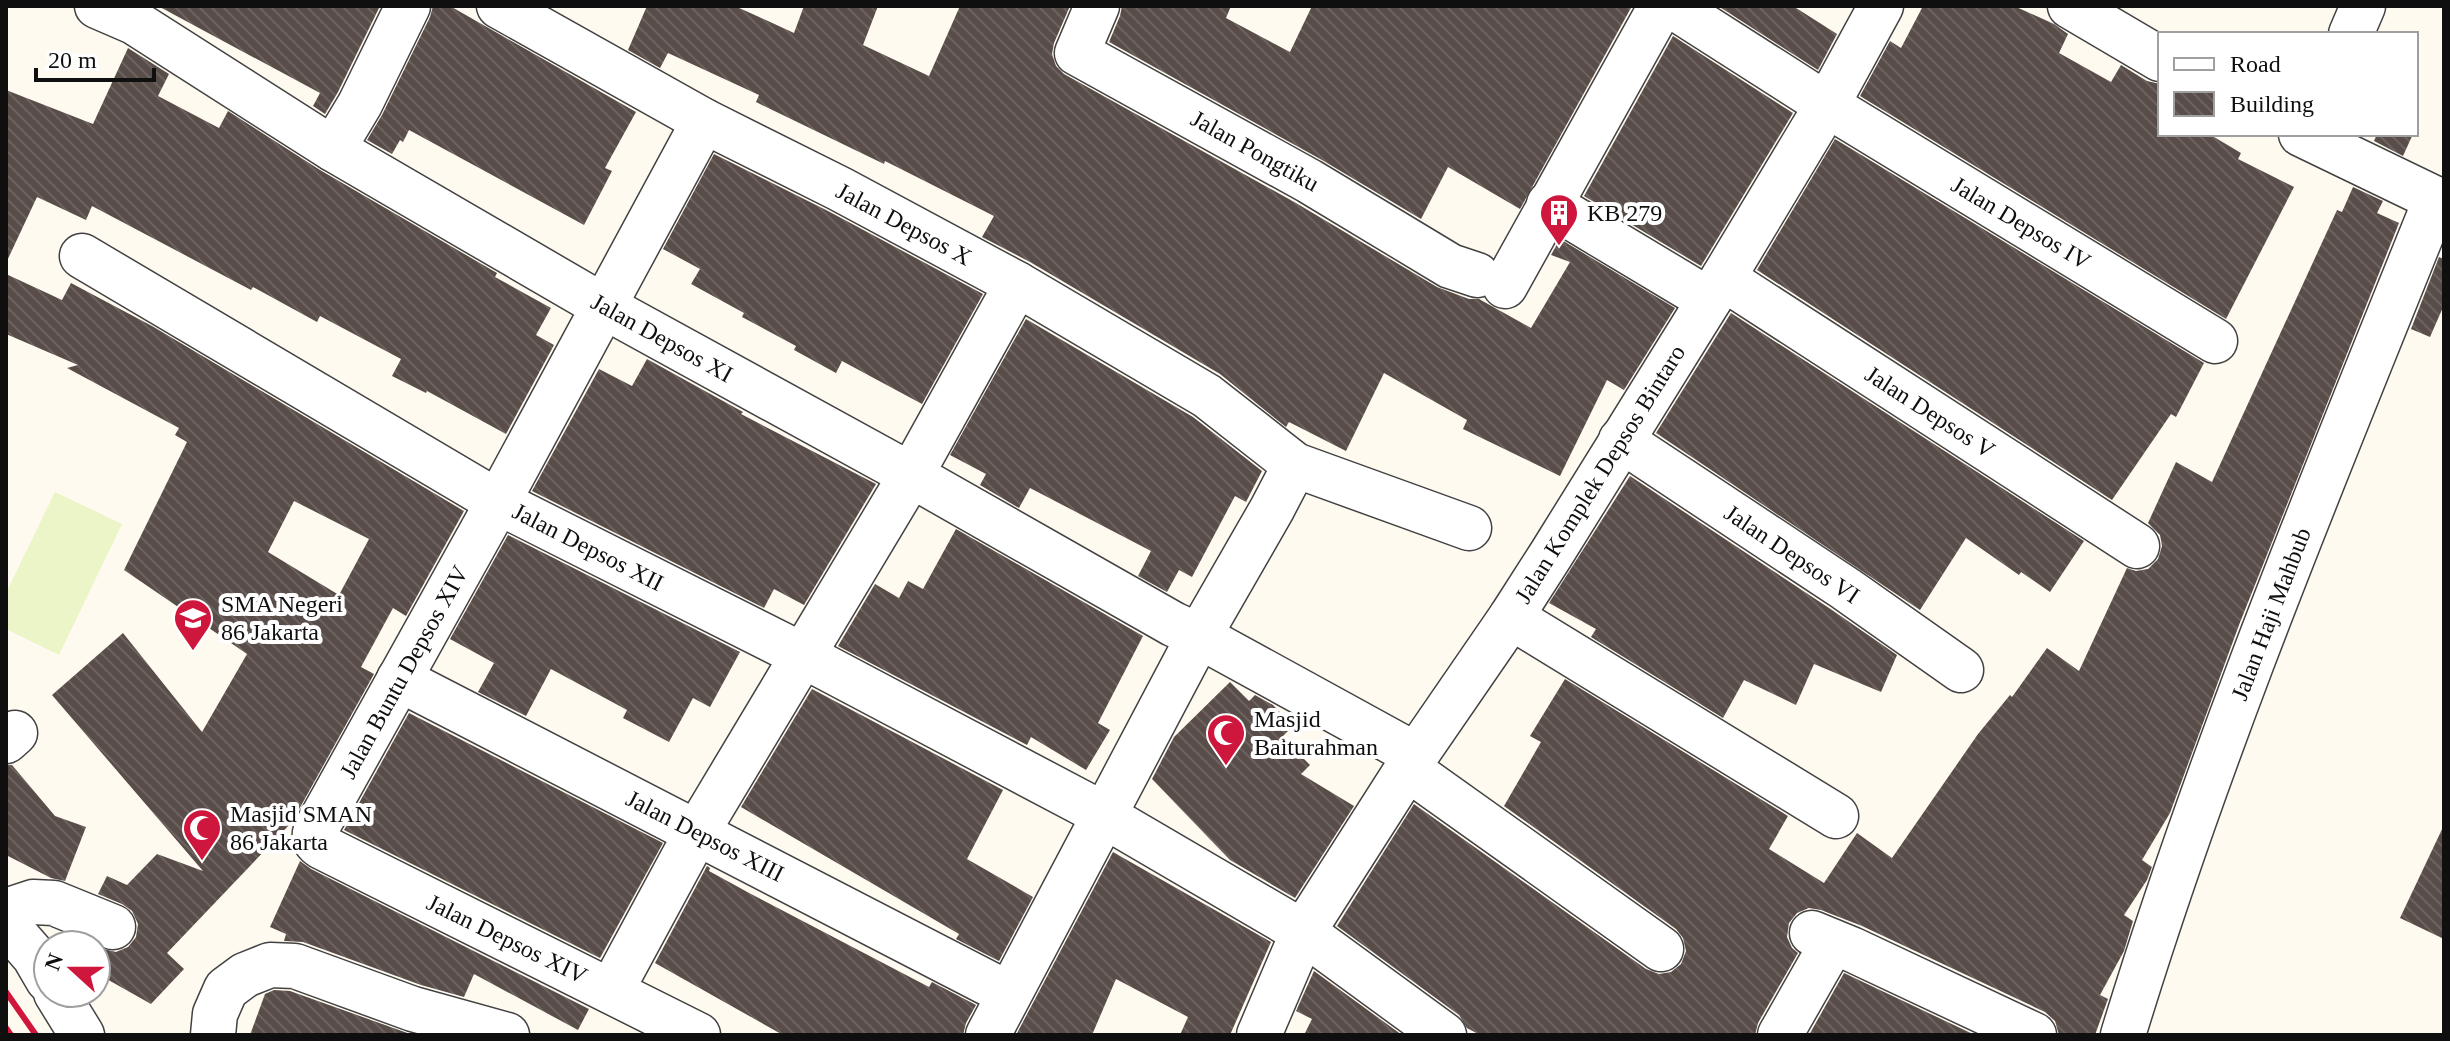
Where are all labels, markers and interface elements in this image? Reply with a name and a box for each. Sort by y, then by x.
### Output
scale bar [36,32,154,82]
legend [2158,32,2418,136]
text: 20 m [48,47,97,73]
text: Road [2230,51,2281,77]
text: Building [2230,91,2314,117]
street label: Jalan Pongtiku [1187,105,1323,197]
street label: Jalan Depsos IV [1947,171,2096,275]
street label: Jalan Depsos X [832,177,976,271]
building icon: KB 279 [1538,192,1580,247]
place label: KB 279 [1587,200,1662,226]
street label: Jalan Depsos XI [587,288,737,388]
street label: Jalan Komplek Depsos Bintaro [1510,340,1690,608]
street label: Jalan Depsos V [1860,361,2000,464]
street label: Jalan Depsos XII [508,498,668,596]
street label: Jalan Depsos VI [1720,499,1864,609]
street label: Jalan Haji Mahbub [2226,524,2316,704]
street label: Jalan Buntu Depsos XIV [335,560,474,783]
place label: SMA Negeri 86 Jakarta [221,591,343,645]
school or university icon: SMA Negeri 86 Jakarta [172,597,214,652]
place label: Masjid Baiturahman [1254,706,1378,760]
mosque icon: Masjid Baiturahman [1205,712,1247,767]
street label: Jalan Depsos XIII [622,785,788,887]
place label: Masjid SMAN 86 Jakarta [230,801,372,855]
mosque icon: Masjid SMAN 86 Jakarta [181,807,223,862]
street label: Jalan Depsos XIV [423,889,592,989]
north arrow [32,929,112,1009]
text: N [39,950,68,974]

